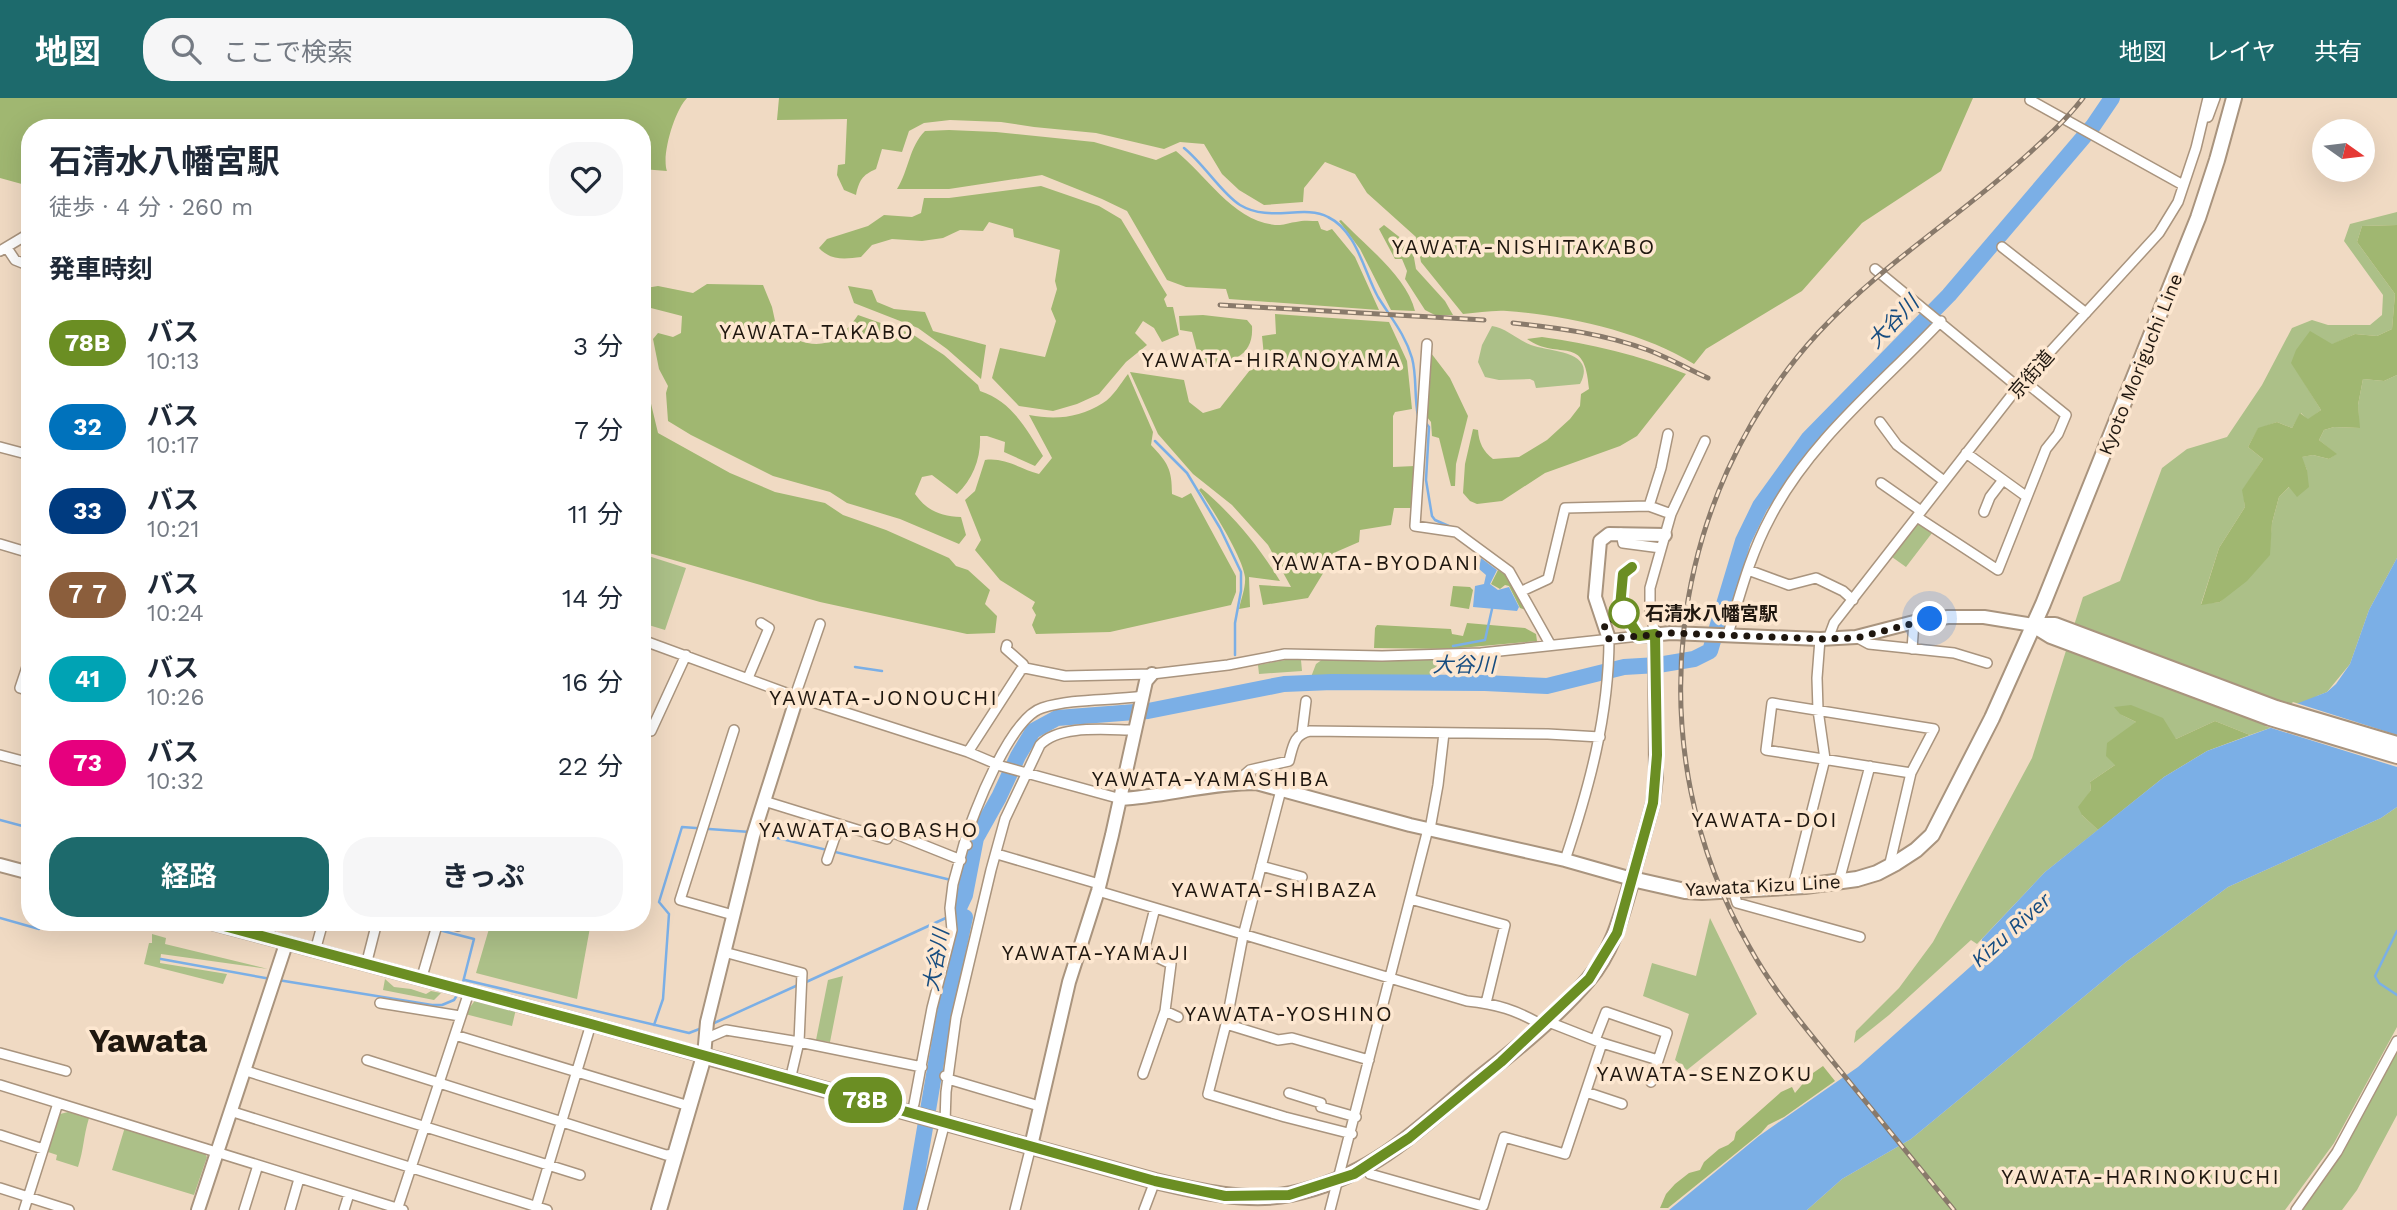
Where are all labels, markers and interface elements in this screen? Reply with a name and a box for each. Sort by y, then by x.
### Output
search box [143,18,633,81]
icon: search [167,30,205,68]
text: 地図 [35,32,101,71]
text: ここで検索 [223,37,353,67]
text: 地図 [2119,38,2167,66]
text: レイヤ [2205,38,2276,66]
text: 共有 [2314,38,2362,66]
north arrow [2312,119,2375,182]
map controls [2312,119,2375,182]
text: 石清水八幡宮駅 [49,142,280,181]
button: heart [549,142,623,216]
text: 徒歩 · 4 分 · 260 m [49,194,253,221]
district label: YAWATA-NISHITAKABO [1392,234,1656,259]
text: 発車時刻 [49,254,153,284]
street label: Kyoto Moriguchi Line [2094,270,2187,458]
water label: 大谷川 [1862,289,1925,353]
text: バス [147,317,199,347]
district label: YAWATA-TAKABO [719,319,915,344]
text: 78B [65,329,110,357]
text: 3 分 [573,331,623,361]
street label: 京街道 [2004,345,2059,403]
district label: YAWATA-HIRANOYAMA [1142,347,1402,372]
text: 10:13 [147,348,199,375]
text: バス [147,401,199,431]
text: 32 [73,413,102,441]
text: 7 分 [574,415,623,445]
text: 10:17 [147,432,199,459]
text: バス [147,485,199,515]
text: 33 [73,497,102,525]
text: 11 分 [568,499,623,529]
text: 10:21 [147,516,199,543]
district label: YAWATA-BYODANI [1272,550,1480,575]
text: バス [147,569,199,599]
text: ７７ [64,581,112,609]
text: 14 分 [562,583,623,613]
marker: 石清水八幡宮駅 [1609,598,1639,628]
text: 10:24 [147,600,204,627]
your location [1912,601,1947,636]
place label: 石清水八幡宮駅 [1645,602,1778,625]
water label: 大谷川 [1433,652,1497,677]
text: バス [147,653,199,683]
text: 41 [75,665,100,693]
text: 16 分 [562,667,623,697]
text: 10:26 [147,684,204,711]
district label: YAWATA-JONOUCHI [769,685,999,710]
text: バス [147,737,199,767]
text: 73 [73,749,102,777]
text: 22 分 [558,751,623,781]
district label: YAWATA-YAMASHIBA [1092,766,1330,791]
text: 10:32 [147,768,204,795]
district label: YAWATA-DOI [1692,807,1838,832]
district label: YAWATA-GOBASHO [759,817,979,842]
button: 経路 [49,837,329,917]
button: きっぷ [343,837,623,917]
street label: Yawata Kizu Line [1685,870,1841,901]
district label: YAWATA-SHIBAZA [1172,877,1378,902]
water label: Kizu River [1966,887,2056,972]
water label: 大谷川 [918,925,954,993]
district label: YAWATA-YAMAJI [1002,940,1190,965]
district label: YAWATA-YOSHINO [1184,1001,1394,1026]
district label: Yawata [89,1021,207,1060]
district label: YAWATA-SENZOKU [1597,1061,1813,1086]
line badge: 78B [825,1077,905,1123]
text: 78B [842,1086,888,1114]
district label: YAWATA-HARINOKIUCHI [2001,1164,2281,1189]

